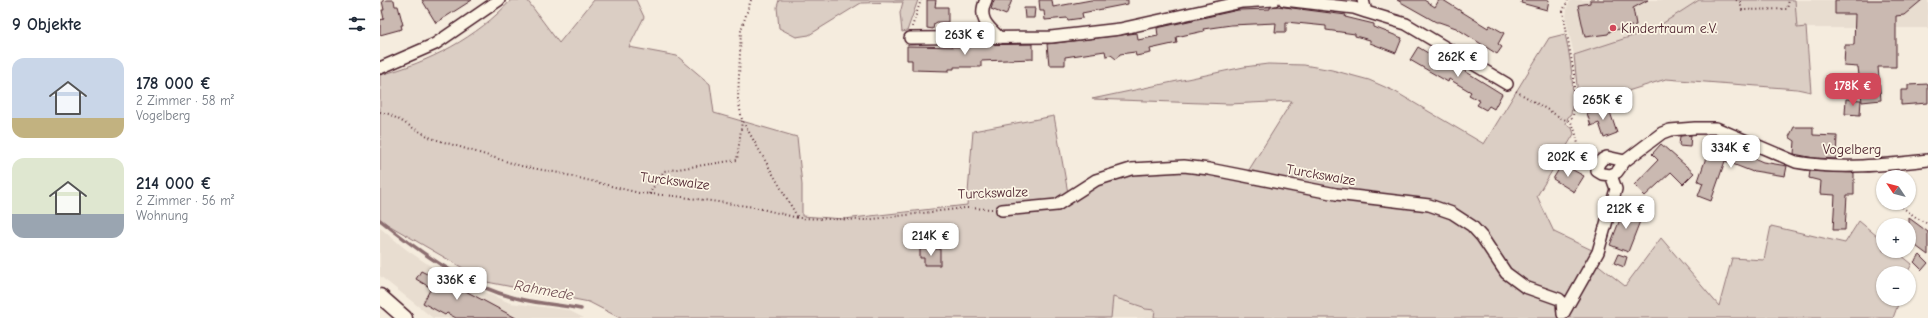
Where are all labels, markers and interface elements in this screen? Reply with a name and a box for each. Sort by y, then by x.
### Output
icon: filters [346,13,368,35]
text: 9 Objekte [12,15,81,34]
place label: Kindertraum e.V. [1621,20,1717,37]
pin: 263K € [932,22,998,56]
marker: Kindertraum e.V. [1608,23,1618,33]
text: 263K € [945,27,985,42]
pin: 262K € [1425,44,1491,78]
text: 262K € [1438,49,1478,64]
pin: 178K € [1820,73,1886,107]
icon: home [44,74,92,122]
text: 178 000 € [136,74,212,93]
text: 178K € [1834,78,1872,93]
pin: 265K € [1570,87,1636,121]
text: 265K € [1582,92,1624,107]
text: 2 Zimmer · 58 m² [136,93,234,108]
text: Vogelberg [136,108,190,123]
pin: 334K € [1698,135,1764,169]
text: 334K € [1711,140,1751,155]
street label: Vogelberg [1823,141,1881,158]
pin: 202K € [1535,144,1601,178]
text: 202K € [1547,149,1589,164]
street label: Turckswalze [1285,161,1357,189]
street label: Turckswalze [639,168,711,194]
north arrow [1876,170,1916,210]
map controls [1876,170,1916,306]
icon: home [44,174,92,222]
text: 214 000 € [136,174,212,193]
street label: Turckswalze [958,183,1028,203]
text: 2 Zimmer · 56 m² [136,193,234,208]
pin: 212K € [1593,196,1659,230]
text: 212K € [1607,201,1645,216]
text: Wohnung [136,208,189,223]
button: + [1876,218,1916,258]
pin: 214K € [898,223,964,257]
text: 214K € [912,228,950,243]
button: − [1876,266,1916,306]
pin: 336K € [424,267,490,301]
text: 336K € [437,272,477,287]
water label: Rahmede [513,276,576,304]

